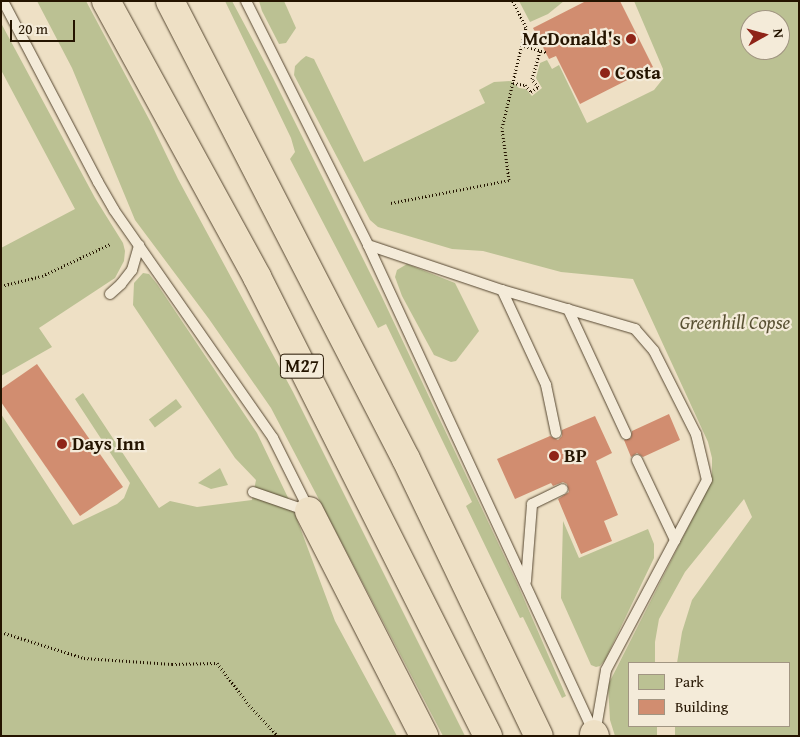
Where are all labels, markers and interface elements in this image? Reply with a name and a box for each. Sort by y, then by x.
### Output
scale bar [12,10,78,42]
north arrow [740,10,790,60]
text: 20 m [18,18,48,39]
text: N [768,27,789,39]
place label: McDonald's [522,28,621,50]
marker: McDonald's [625,33,637,45]
place label: Costa [615,62,661,84]
marker: Costa [599,67,611,79]
park label: Greenhill Copse [680,312,790,334]
road number: M27 [280,351,324,382]
place label: Days Inn [72,433,145,455]
marker: Days Inn [56,438,68,450]
place label: BP [564,445,587,467]
marker: BP [548,450,560,462]
legend [628,662,790,727]
text: Park [675,671,704,692]
text: Building [675,696,728,717]

